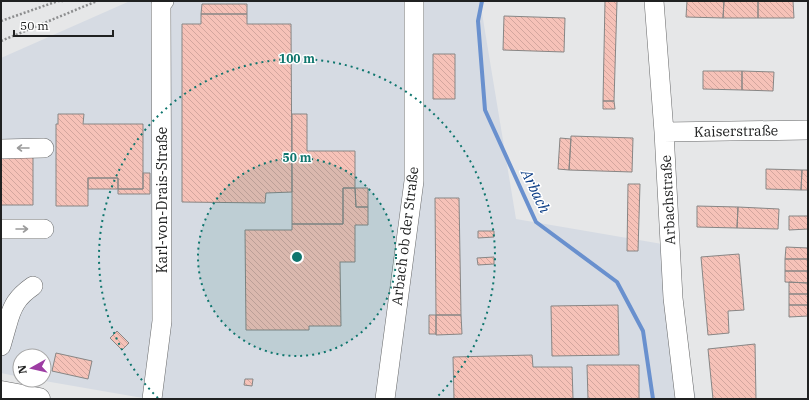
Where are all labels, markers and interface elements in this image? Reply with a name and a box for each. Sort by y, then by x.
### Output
scale bar [14,12,113,38]
text: 50 m [20,18,49,33]
text: 100 m [279,51,315,66]
street label: Kaiserstraße [694,121,778,141]
street label: Karl-von-Drais-Straße [153,127,171,273]
one-way arrow [17,144,30,152]
text: 50 m [283,150,312,165]
street label: Arbachstraße [657,155,679,245]
water label: Arbach [517,165,555,217]
street label: Arbach ob der Straße [388,166,422,306]
one-way arrow [15,225,28,233]
centre of rings [290,250,304,264]
north arrow [12,348,52,388]
text: N [15,364,30,375]

